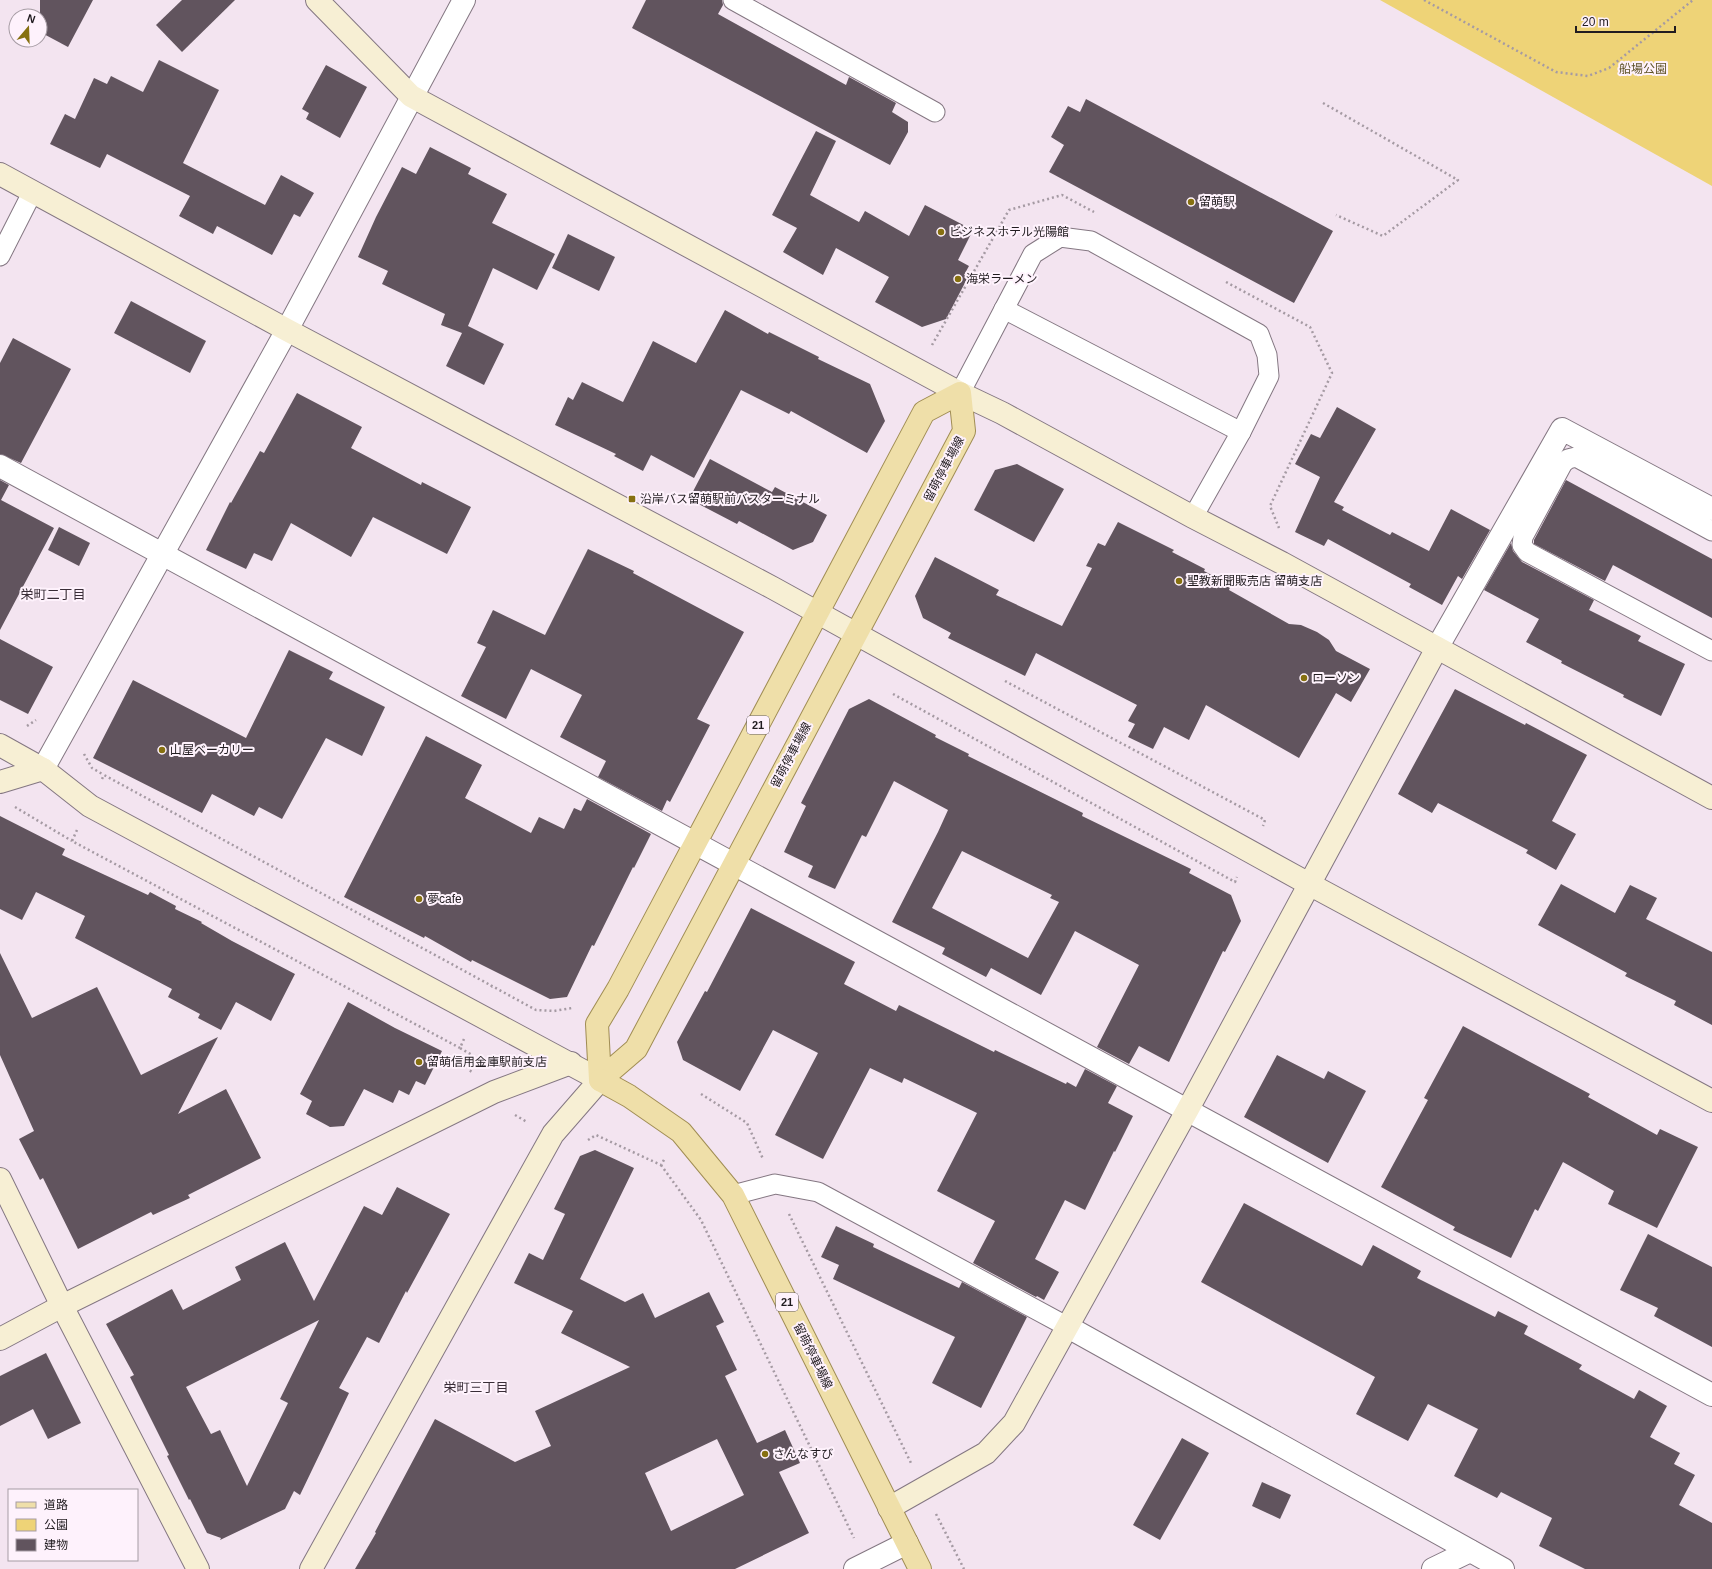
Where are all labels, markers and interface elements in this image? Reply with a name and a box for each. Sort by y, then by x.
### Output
north arrow [8,8,48,48]
scale bar [1576,8,1675,34]
text: N [26,12,37,26]
text: 20 m [1582,15,1609,29]
park label: 船場公園 [1619,62,1667,76]
place label: 留萌駅 [1199,195,1235,209]
marker: 留萌駅 [1186,197,1196,207]
place label: ビジネスホテル光陽館 [949,225,1069,239]
marker: ビジネスホテル光陽館 [936,227,946,237]
place label: 海栄ラーメン [966,272,1038,286]
marker: 海栄ラーメン [953,274,963,284]
street label: 留萌停車場線 [921,434,967,504]
place label: 沿岸バス留萌駅前バスターミナル [640,492,820,506]
marker: 沿岸バス留萌駅前バスターミナル [627,494,637,504]
place label: 聖教新聞販売店 留萌支店 [1187,574,1322,588]
marker: 聖教新聞販売店 留萌支店 [1174,576,1184,586]
district label: 栄町二丁目 [20,587,86,602]
place label: ローソン [1312,671,1360,685]
marker: ローソン [1299,673,1309,683]
road number: 21 [747,716,769,734]
street label: 留萌停車場線 [768,720,814,790]
place label: 山屋ベーカリー [170,743,254,757]
marker: 山屋ベーカリー [157,745,167,755]
place label: 夢cafe [427,892,462,906]
marker: 夢cafe [414,894,424,904]
place label: 留萌信用金庫駅前支店 [427,1055,547,1069]
marker: 留萌信用金庫駅前支店 [414,1057,424,1067]
road number: 21 [776,1293,798,1311]
street label: 留萌停車場線 [791,1321,835,1391]
district label: 栄町三丁目 [443,1380,509,1395]
place label: さんなすび [773,1447,833,1461]
marker: さんなすび [760,1449,770,1459]
legend [8,1489,138,1561]
text: 道路 [44,1498,68,1512]
text: 公園 [44,1518,68,1532]
text: 建物 [44,1538,68,1552]

